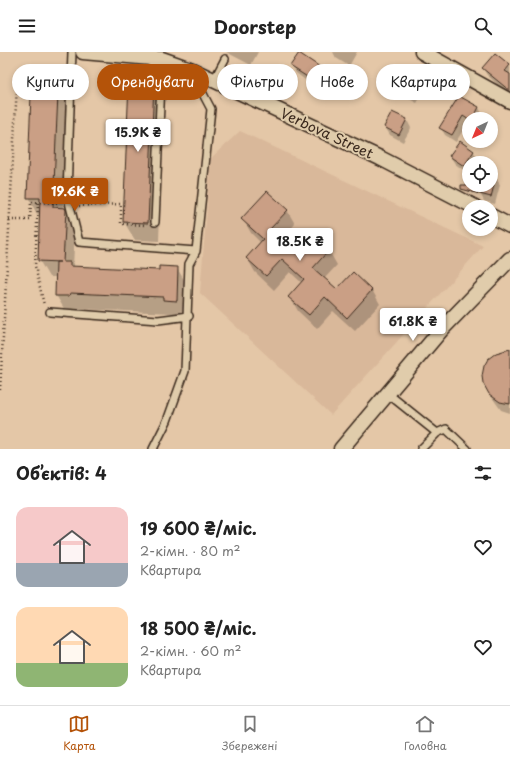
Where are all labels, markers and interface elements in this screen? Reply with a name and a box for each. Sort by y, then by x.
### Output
text: Doorstep [214,13,296,40]
icon: menu [16,15,38,37]
icon: search [472,15,494,37]
chip: Купити [12,64,89,100]
chip: Орендувати [97,64,209,100]
chip: Фільтри [217,64,298,100]
chip: Нове [306,64,368,100]
chip: Квартира [376,64,470,100]
street label: Verbova Street [277,102,377,164]
north arrow [462,112,498,148]
map controls [462,112,498,236]
pin: 15.9K ₴ [101,119,175,153]
text: 15.9K ₴ [115,122,161,141]
button: locate [462,156,498,192]
pin: 19.6K ₴ [38,178,112,212]
text: 19.6K ₴ [51,181,99,200]
button: layers [462,200,498,236]
pin: 18.5K ₴ [263,228,337,262]
text: 18.5K ₴ [276,231,324,250]
pin: 61.8K ₴ [376,308,450,342]
text: 61.8K ₴ [389,311,437,330]
text: Об’єктів: 4 [16,460,107,486]
icon: filters [472,462,494,484]
text: 19 600 ₴/міс. [140,515,257,541]
icon: home [48,523,96,571]
icon: heart [472,536,494,558]
text: 2-кімн. · 80 m² [140,541,240,560]
text: Квартира [140,560,201,579]
text: 18 500 ₴/міс. [140,615,256,641]
icon: home [48,623,96,671]
icon: heart [472,636,494,658]
text: 2-кімн. · 60 m² [140,641,241,660]
text: Квартира [140,660,201,679]
tab: Карта [63,713,96,754]
tab: Збережені [222,713,277,754]
tab: Головна [404,713,447,754]

